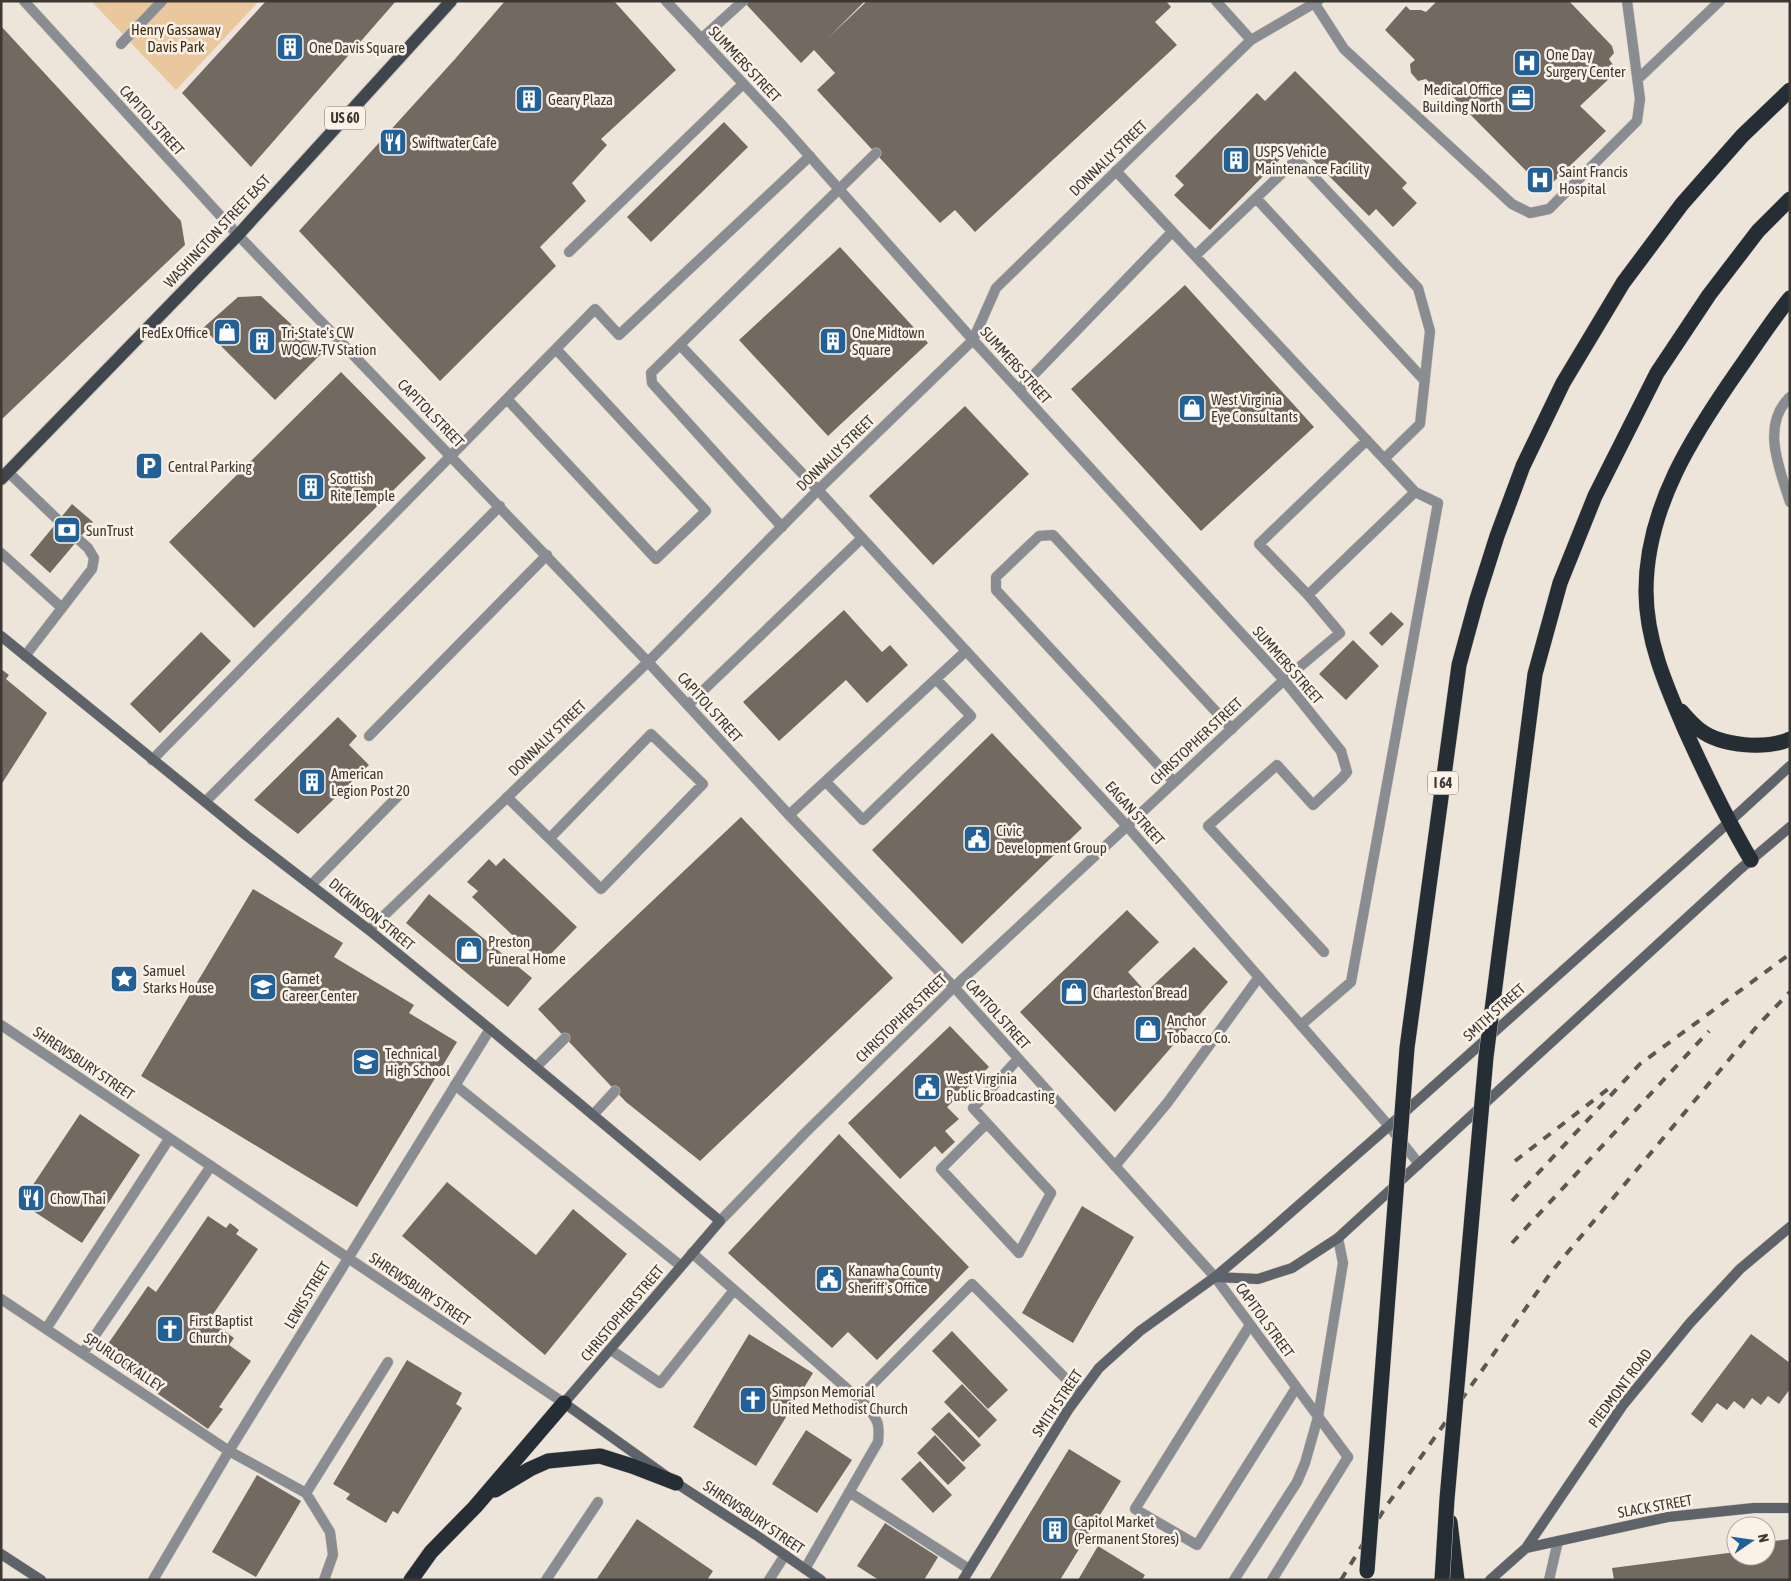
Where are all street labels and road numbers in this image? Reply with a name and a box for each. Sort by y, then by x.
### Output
street label: SUMMERS STREET [706,23,785,106]
street label: CAPITOL STREET [116,82,188,159]
road number: US 60 [325,106,365,130]
street label: DONNALLY STREET [1066,116,1151,199]
street label: WASHINGTON STREET EAST [160,171,274,291]
street label: SUMMERS STREET [977,323,1055,407]
street label: CAPITOL STREET [394,375,468,451]
street label: DONNALLY STREET [793,411,878,494]
street label: SUMMERS STREET [1250,623,1327,708]
street label: CAPITOL STREET [674,669,746,746]
street label: CHRISTOPHER STREET [1146,694,1246,788]
street label: DONNALLY STREET [505,696,590,779]
road number: I 64 [1428,771,1458,794]
street label: EAGAN STREET [1102,778,1168,849]
street label: DICKINSON STREET [326,874,418,954]
street label: CHRISTOPHER STREET [852,970,950,1066]
street label: CAPITOL STREET [962,976,1034,1053]
street label: SMITH STREET [1460,980,1529,1044]
street label: SHREWSBURY STREET [30,1023,138,1103]
street label: SHREWSBURY STREET [366,1249,474,1329]
street label: LEWIS STREET [280,1258,334,1332]
street label: CHRISTOPHER STREET [577,1261,667,1364]
street label: CAPITOL STREET [1232,1279,1298,1361]
street label: SPURLOCK ALLEY [81,1329,167,1395]
street label: PIEDMONT ROAD [1585,1345,1655,1431]
street label: SMITH STREET [1028,1366,1086,1440]
street label: SHREWSBURY STREET [700,1477,808,1557]
street label: SLACK STREET [1616,1491,1694,1521]

